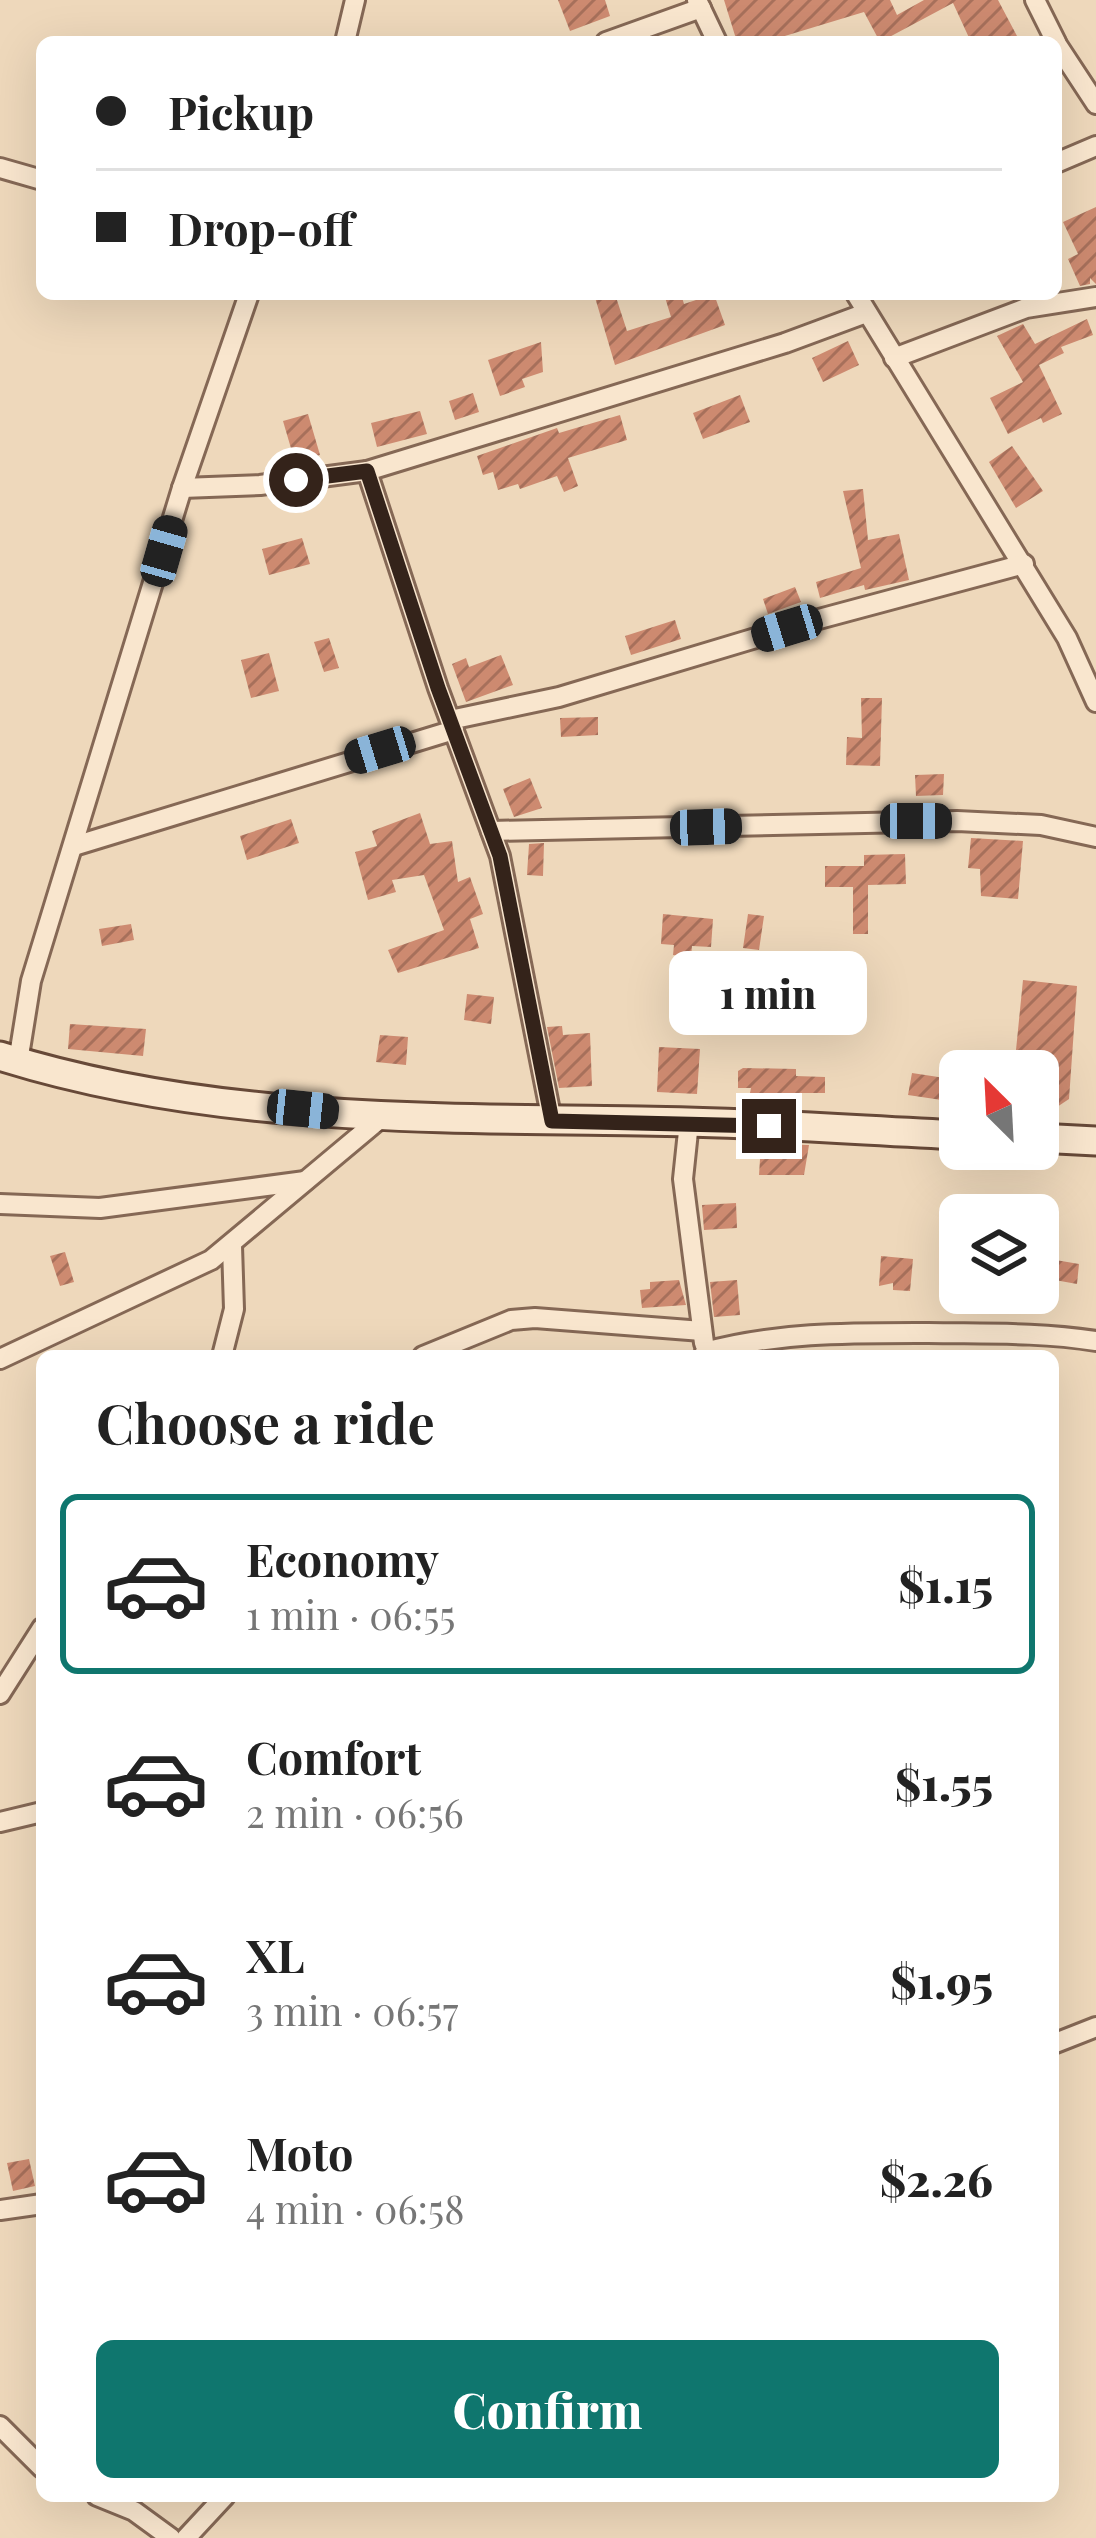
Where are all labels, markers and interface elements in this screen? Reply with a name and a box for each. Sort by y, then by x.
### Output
text: Pickup [168,81,314,141]
text: Drop-off [168,197,354,257]
route start [269,453,323,507]
car [137,511,191,591]
car [747,600,827,656]
car [340,722,420,778]
car [880,803,952,839]
car [669,808,743,846]
callout: 1 min [670,952,868,1036]
text: 1 min [720,967,816,1019]
north arrow [939,1050,1059,1170]
map controls [939,1050,1059,1314]
car [265,1087,341,1131]
route end [742,1099,796,1153]
button: layers [939,1194,1059,1314]
text: Choose a ride [96,1386,435,1458]
text: Economy [246,1528,439,1588]
icon: car [102,1530,210,1638]
text: $1.15 [898,1554,993,1614]
text: 1 min · 06:55 [246,1588,456,1640]
text: Comfort [246,1726,421,1786]
icon: car [102,1728,210,1836]
text: $1.55 [895,1752,993,1812]
text: 2 min · 06:56 [246,1786,464,1838]
text: XL [246,1924,305,1984]
icon: car [102,1926,210,2034]
text: $1.95 [890,1950,993,2010]
text: 3 min · 06:57 [246,1984,458,2036]
text: Moto [246,2122,353,2182]
icon: car [102,2124,210,2232]
text: $2.26 [880,2148,993,2208]
text: 4 min · 06:58 [246,2182,464,2234]
button: Confirm [96,2340,999,2478]

